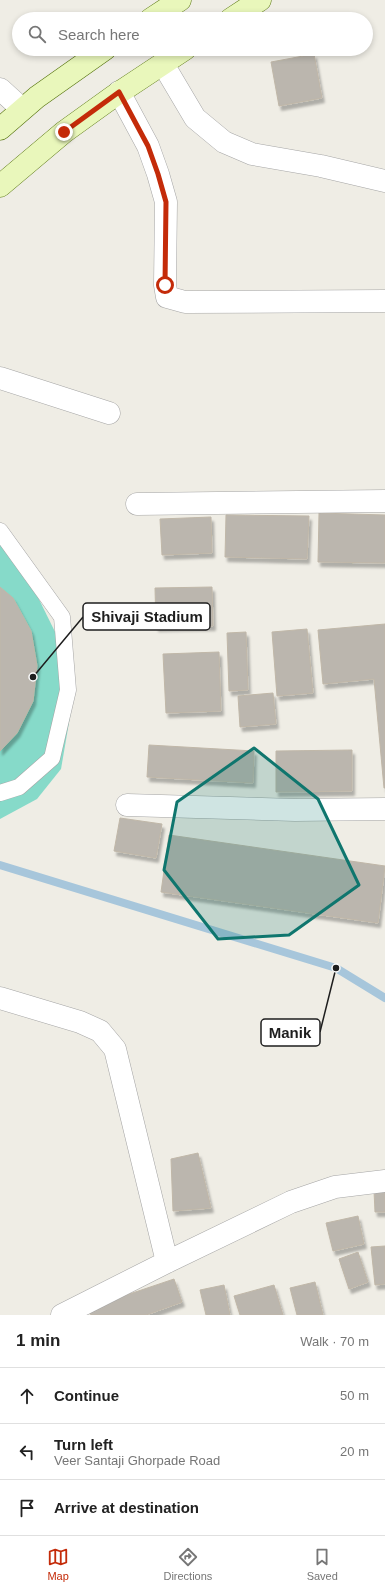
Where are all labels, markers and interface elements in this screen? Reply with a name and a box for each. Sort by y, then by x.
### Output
search box [12,12,373,56]
icon: search [26,23,48,45]
text: Search here [58,26,140,43]
route end [55,123,73,141]
route start [156,276,174,294]
callout: Shivaji Stadium [83,603,210,630]
text: Shivaji Stadium [91,608,203,625]
callout: Manik [261,1019,320,1046]
text: Manik [269,1024,312,1041]
text: 1 min [16,1331,60,1350]
text: Walk · 70 m [300,1334,369,1349]
icon: ahead [16,1385,38,1407]
text: Continue [54,1387,119,1404]
text: 50 m [340,1388,369,1403]
text: Turn left [54,1436,113,1453]
icon: left [16,1441,38,1463]
text: 20 m [340,1444,369,1459]
text: Veer Santaji Ghorpade Road [54,1453,220,1468]
icon: arrive [16,1497,38,1519]
text: Arrive at destination [54,1499,199,1516]
tab: Map [47,1546,69,1582]
tab: Directions [163,1546,212,1582]
tab: Saved [307,1546,338,1582]

